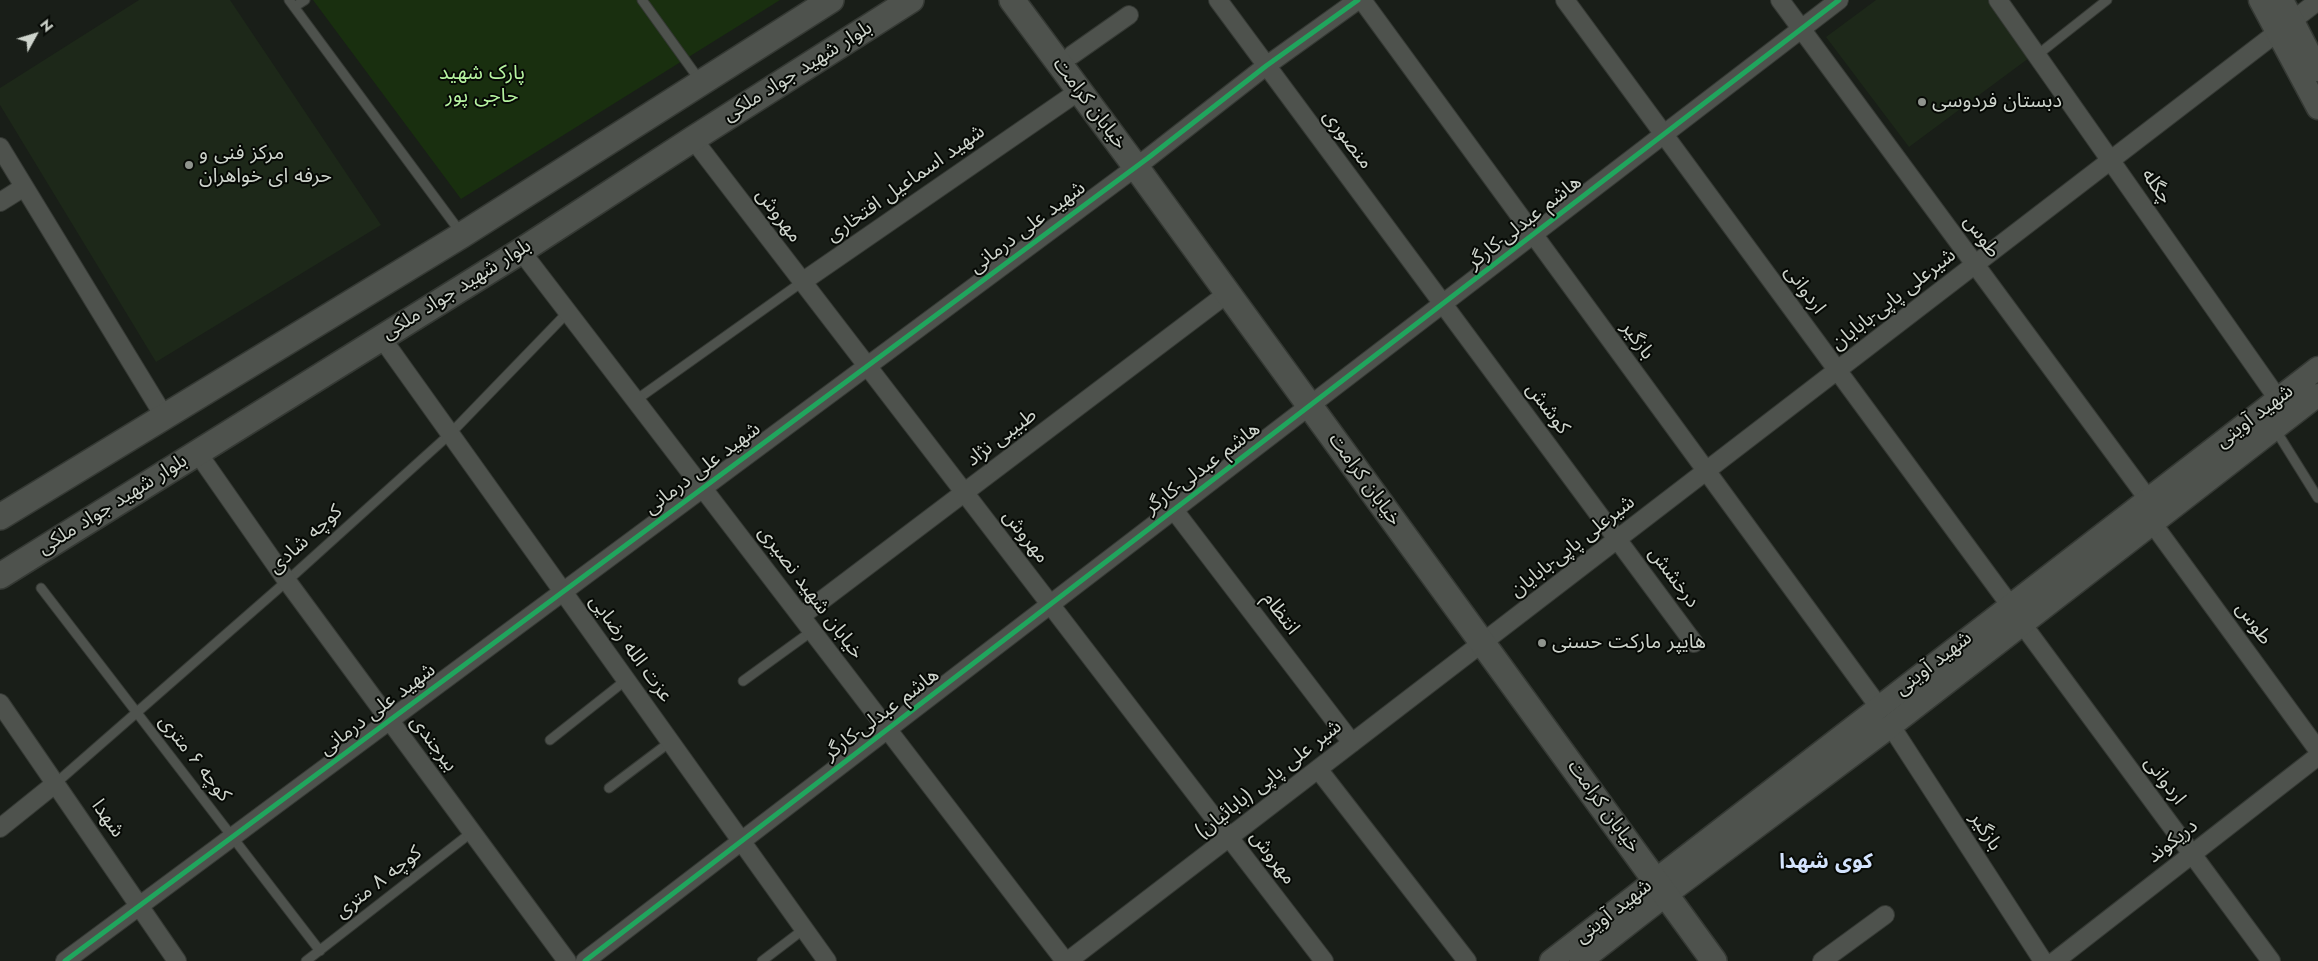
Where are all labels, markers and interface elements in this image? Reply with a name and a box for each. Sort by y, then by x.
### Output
north arrow [10,10,60,60]
text: N [35,15,58,36]
street label: بلوار شهید جواد ملکی [719,16,877,128]
street label: خیابان کرامت [1047,53,1131,155]
park label: پارک شهید حاجی پور [439,62,525,109]
place label: دبستان فردوسی [1932,90,2062,114]
marker: دبستان فردوسی [1916,96,1928,108]
street label: منصوری [1317,105,1377,175]
street label: شهید اسماعیل افتخاری [822,120,990,248]
place label: مرکز فنی و حرفه ای خواهران [199,142,332,189]
marker: مرکز فنی و حرفه ای خواهران [183,159,195,171]
street label: چگله [2135,165,2177,209]
street label: هاشم عبدلی-کارگر [1463,171,1587,275]
street label: شهید علی درمانی [965,177,1091,279]
street label: مهروش [750,184,806,248]
street label: طوس [1957,211,2005,263]
street label: بلوار شهید جواد ملکی [378,234,536,346]
street label: شیرعلی پاپی-بابایان [1827,244,1961,356]
street label: اردوانی [1778,261,1830,319]
street label: بازگیر [1615,317,1659,365]
street label: کوشش [1520,378,1574,440]
street label: شهید آوینی [2211,380,2299,454]
street label: طبیبی نژاد [962,404,1042,472]
street label: شهید علی درمانی [640,418,766,520]
street label: هاشم عبدلی-کارگر [1140,418,1266,520]
street label: خیابان کرامت [1322,429,1406,531]
street label: بلوار شهید جواد ملکی [34,449,192,561]
street label: شیرعلی پاپی-بابایان [1506,491,1640,603]
street label: کوچه شادی [264,500,348,580]
street label: مهروش [997,505,1053,569]
street label: خیابان شهید نصیری [752,522,868,664]
street label: درخشش [1642,543,1704,613]
street label: انتظام [1256,588,1304,640]
street label: عزت الله رضایی [583,591,677,707]
street label: طوس [2229,598,2277,650]
street label: شهید آوینی [1891,626,1977,702]
place label: هایپر مارکت حسنی [1552,631,1706,655]
marker: هایپر مارکت حسنی [1536,637,1548,649]
street label: شهید علی درمانی [315,659,441,761]
street label: هاشم عبدلی-کارگر [819,664,945,766]
street label: کوچه ۶ متری [153,711,235,807]
street label: بیرجندی [404,711,462,777]
street label: شیر علی پاپی (بابائیان) [1191,715,1347,845]
street label: اردوانی [2138,752,2190,810]
street label: خیابان کرامت [1561,756,1645,858]
street label: شهدا [85,795,129,843]
street label: بازگیر [1964,808,2006,856]
street label: دریکوند [2143,815,2203,869]
street label: مهروش [1244,826,1300,890]
street label: کوچه ۸ متری [331,842,427,924]
district label: کوی شهدا [1779,850,1873,876]
street label: شهید آوینی [1571,874,1657,950]

